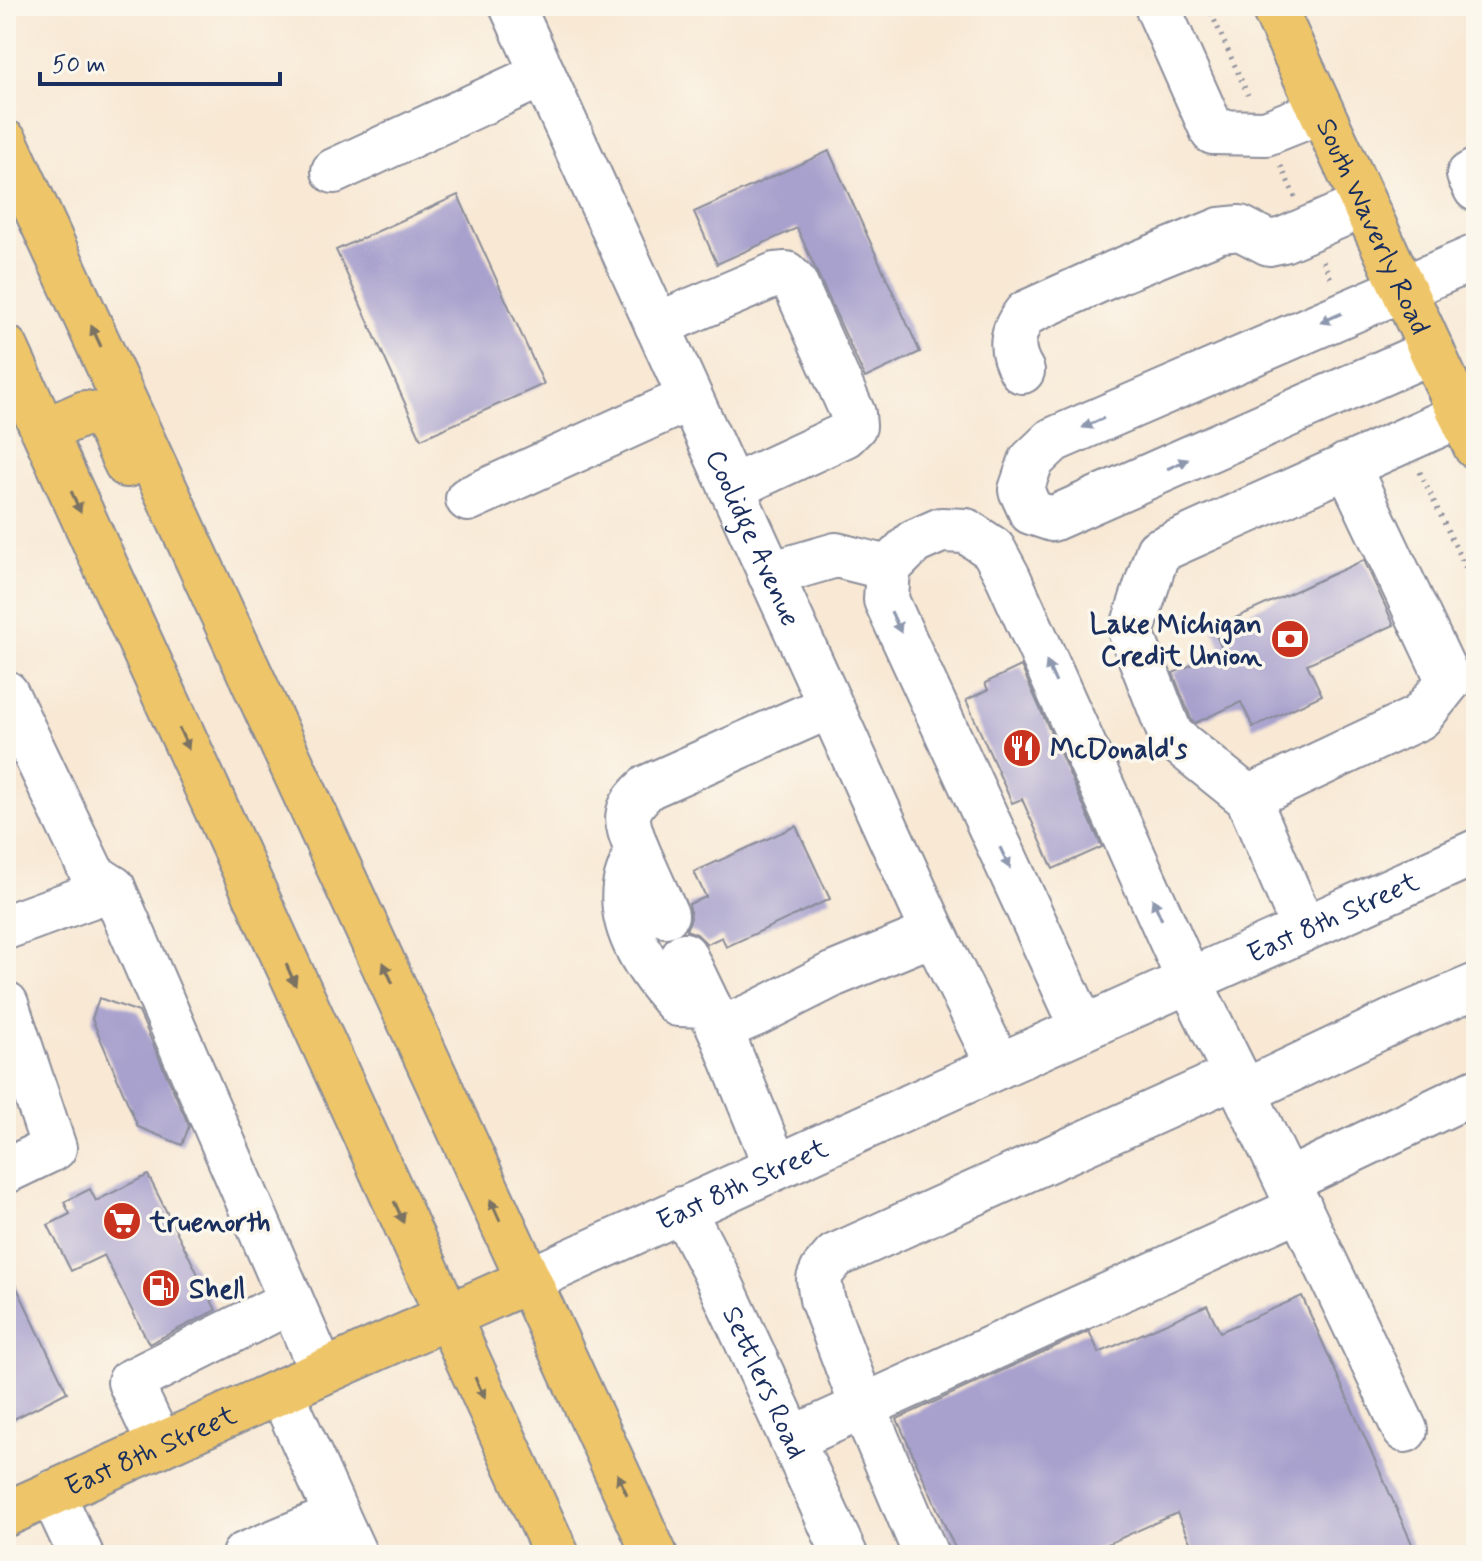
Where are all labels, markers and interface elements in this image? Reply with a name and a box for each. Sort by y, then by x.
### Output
scale bar [40,36,280,86]
text: 50 m [52,50,106,81]
street label: South Waverly Road [1306,113,1438,341]
one-way arrow [1319,311,1342,325]
one-way arrow [89,324,102,348]
one-way arrow [1081,416,1104,429]
street label: Coolidge Avenue [695,444,808,633]
one-way arrow [1166,458,1190,471]
one-way arrow [69,490,83,514]
place label: Lake Michigan Credit Union [1090,607,1263,676]
one-way arrow [889,610,903,634]
bank icon: Lake Michigan Credit Union [1269,618,1311,660]
one-way arrow [1044,660,1057,684]
one-way arrow [177,727,191,750]
restaurant icon: McDonald's [1001,727,1043,769]
place label: McDonald's [1050,732,1188,769]
one-way arrow [998,846,1012,870]
street label: East 8th Street [1242,864,1425,973]
one-way arrow [1150,897,1164,921]
one-way arrow [382,962,395,985]
one-way arrow [285,963,298,987]
street label: East 8th Street [651,1130,835,1240]
one-way arrow [489,1199,502,1222]
supermarket icon: truenorth [101,1200,143,1242]
one-way arrow [392,1200,406,1224]
place label: truenorth [149,1205,271,1242]
fuel station icon: Shell [140,1267,182,1309]
place label: Shell [189,1272,245,1309]
street label: Settlers Road [712,1301,814,1465]
one-way arrow [473,1376,486,1399]
street label: East 8th Street [60,1397,243,1506]
one-way arrow [615,1473,629,1496]

